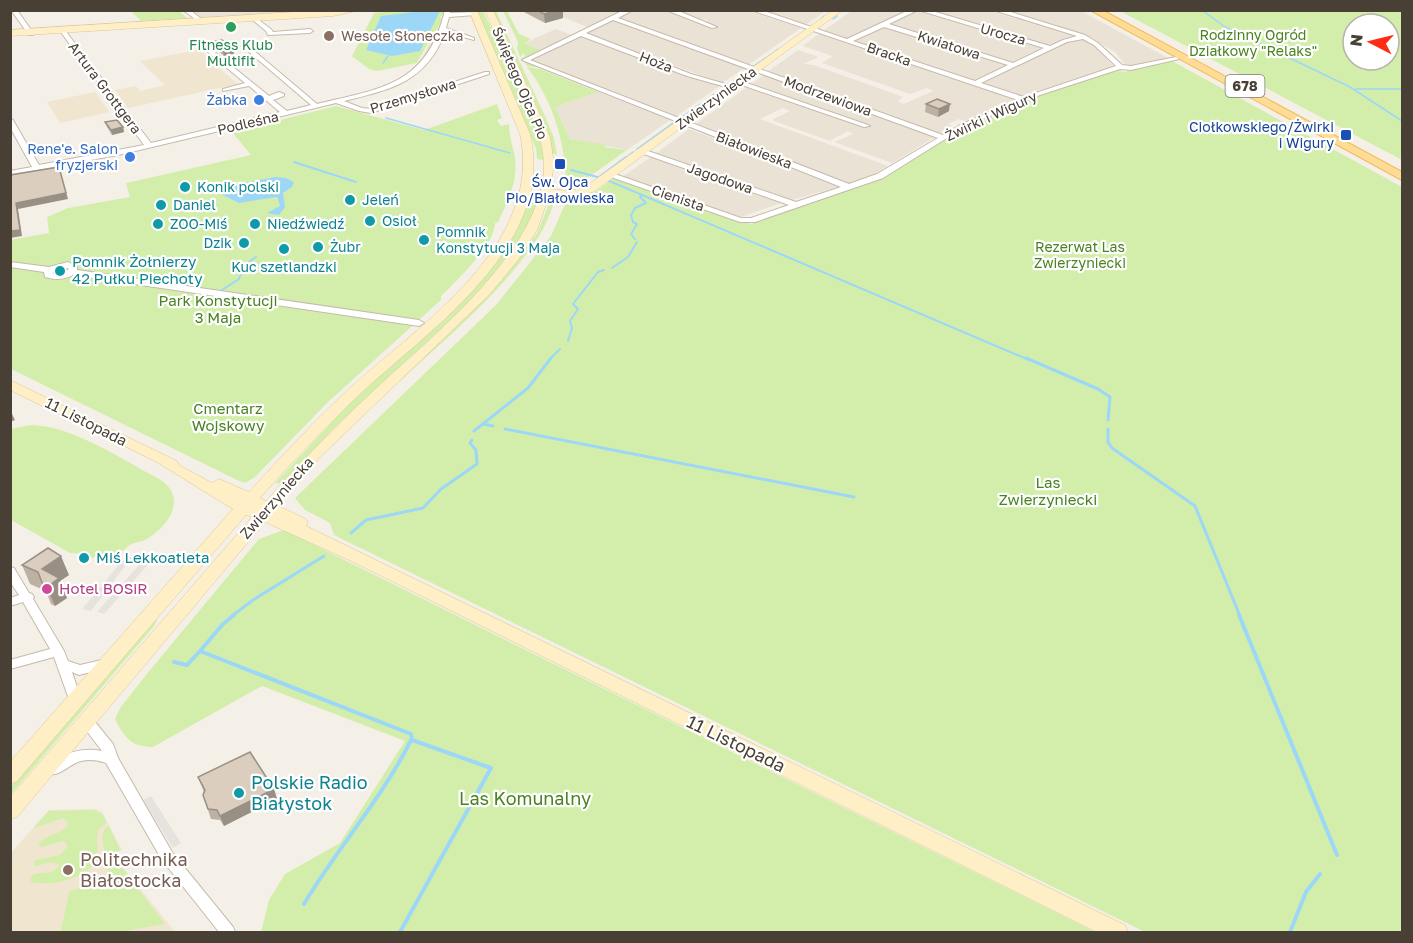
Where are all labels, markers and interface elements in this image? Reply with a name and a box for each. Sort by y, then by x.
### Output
north arrow [1341,12,1401,72]
street label: Urocza [978,19,1028,48]
marker: Fitness Klub Multifit [224,20,238,34]
street label: Świętego Ojca Pio [489,24,552,142]
street label: Kwiatowa [916,26,983,63]
park label: Rodzinny Ogród Działkowy "Relaks" [1189,26,1317,59]
place label: Wesołe Słoneczka [341,27,463,44]
marker: Wesołe Słoneczka [322,29,336,43]
text: N [1345,33,1367,47]
place label: Fitness Klub Multifit [189,36,273,69]
street label: Artura Grottgera [65,38,145,137]
street label: Bracka [865,38,914,69]
street label: Hoża [637,47,675,76]
street label: Zwierzyniecka [672,63,759,133]
street label: Modrzewiowa [782,72,874,119]
street label: Przemysłowa [368,74,458,117]
road number: 678 [1226,75,1264,97]
street label: Żwirki i Wigury [942,87,1039,144]
place label: Żabka [206,91,247,108]
marker: Żabka [252,93,266,107]
street label: Podleśna [216,107,280,138]
place label: Ciołkowskiego/Żwirki i Wigury [1189,118,1334,151]
street label: Białowieska [714,127,795,172]
marker: Ciołkowskiego/Żwirki i Wigury [1339,128,1353,142]
place label: Rene'e. Salon fryzjerski [27,140,118,173]
marker: Rene'e. Salon fryzjerski [123,150,137,164]
marker: Św. Ojca Pio/Białowieska [553,157,567,171]
street label: Jagodowa [685,158,755,197]
place label: Św. Ojca Pio/Białowieska [506,173,614,206]
place label: Konik polski [197,178,279,195]
marker: Konik polski [178,180,192,194]
street label: Cienista [650,181,707,214]
place label: Jeleń [362,191,399,208]
marker: Jeleń [343,193,357,207]
place label: Daniel [173,196,216,213]
marker: Daniel [154,198,168,212]
place label: Osioł [382,212,417,229]
marker: Osioł [363,214,377,228]
place label: ZOO-Miś [170,215,228,232]
place label: Niedźwiedź [267,215,344,232]
marker: ZOO-Miś [151,217,165,231]
marker: Niedźwiedź [248,217,262,231]
place label: Pomnik Konstytucji 3 Maja [436,223,560,256]
marker: Pomnik Konstytucji 3 Maja [417,233,431,247]
place label: Dzik [204,234,232,251]
marker: Dzik [237,236,251,250]
place label: Żubr [330,238,361,255]
park label: Rezerwat Las Zwierzyniecki [1034,238,1126,271]
marker: Żubr [311,240,325,254]
marker: Kuc szetlandzki [277,242,291,256]
place label: Pomnik Żołnierzy 42 Pułku Piechoty [72,252,203,287]
place label: Kuc szetlandzki [231,258,337,275]
marker: Pomnik Żołnierzy 42 Pułku Piechoty [53,264,67,278]
park label: Park Konstytucji 3 Maja [159,291,277,326]
street label: 11 Listopada [43,393,130,449]
park label: Cmentarz Wojskowy [192,399,265,434]
street label: Zwierzyniecka [236,453,317,542]
park label: Las Zwierzyniecki [999,473,1097,508]
place label: Miś Lekkoatleta [96,548,210,566]
marker: Miś Lekkoatleta [77,551,91,565]
place label: Hotel BOSiR [59,579,148,597]
marker: Hotel BOSiR [40,582,54,596]
street label: 11 Listopada [683,710,789,776]
place label: Polskie Radio Białystok [251,771,368,814]
marker: Polskie Radio Białystok [232,786,246,800]
park label: Las Komunalny [459,787,591,809]
place label: Politechnika Białostocka [80,848,188,891]
marker: Politechnika Białostocka [61,863,75,877]

